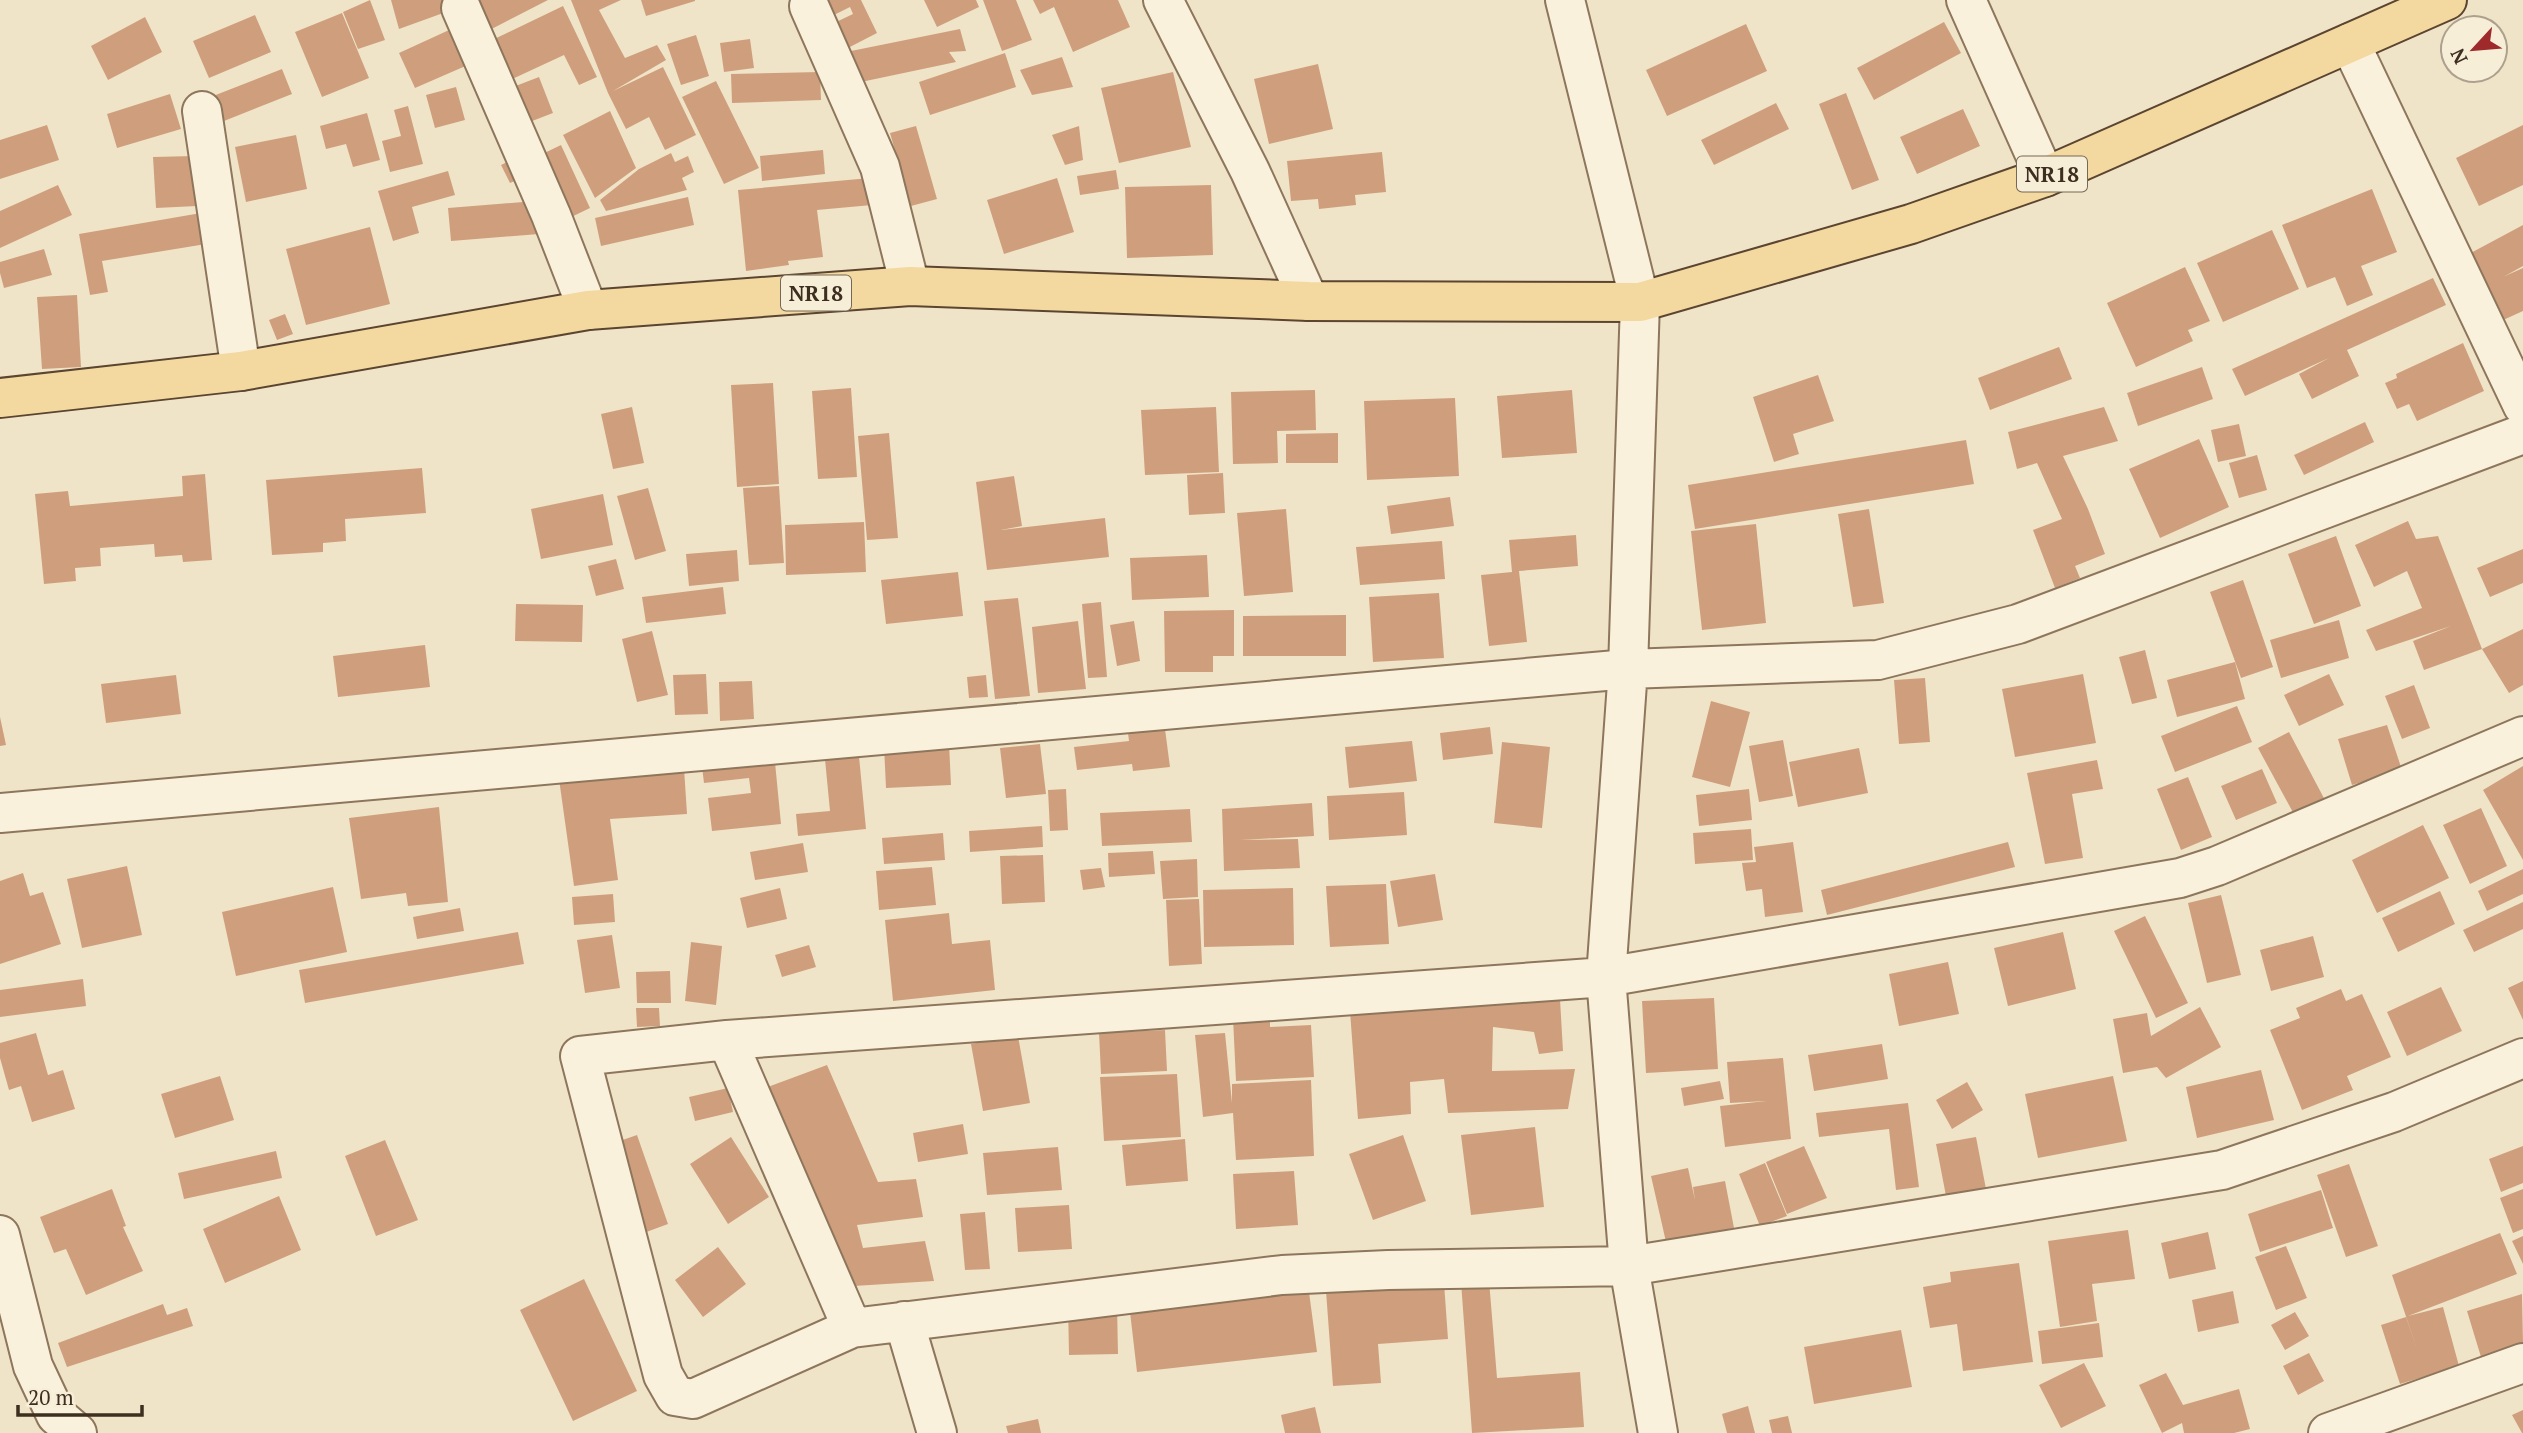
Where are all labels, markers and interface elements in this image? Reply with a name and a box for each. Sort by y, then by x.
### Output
north arrow [2439,14,2509,84]
text: N [2444,44,2473,69]
road number: NR18 [2017,156,2087,192]
road number: NR18 [781,276,851,310]
scale bar [18,1374,142,1418]
text: 20 m [28,1383,74,1411]

